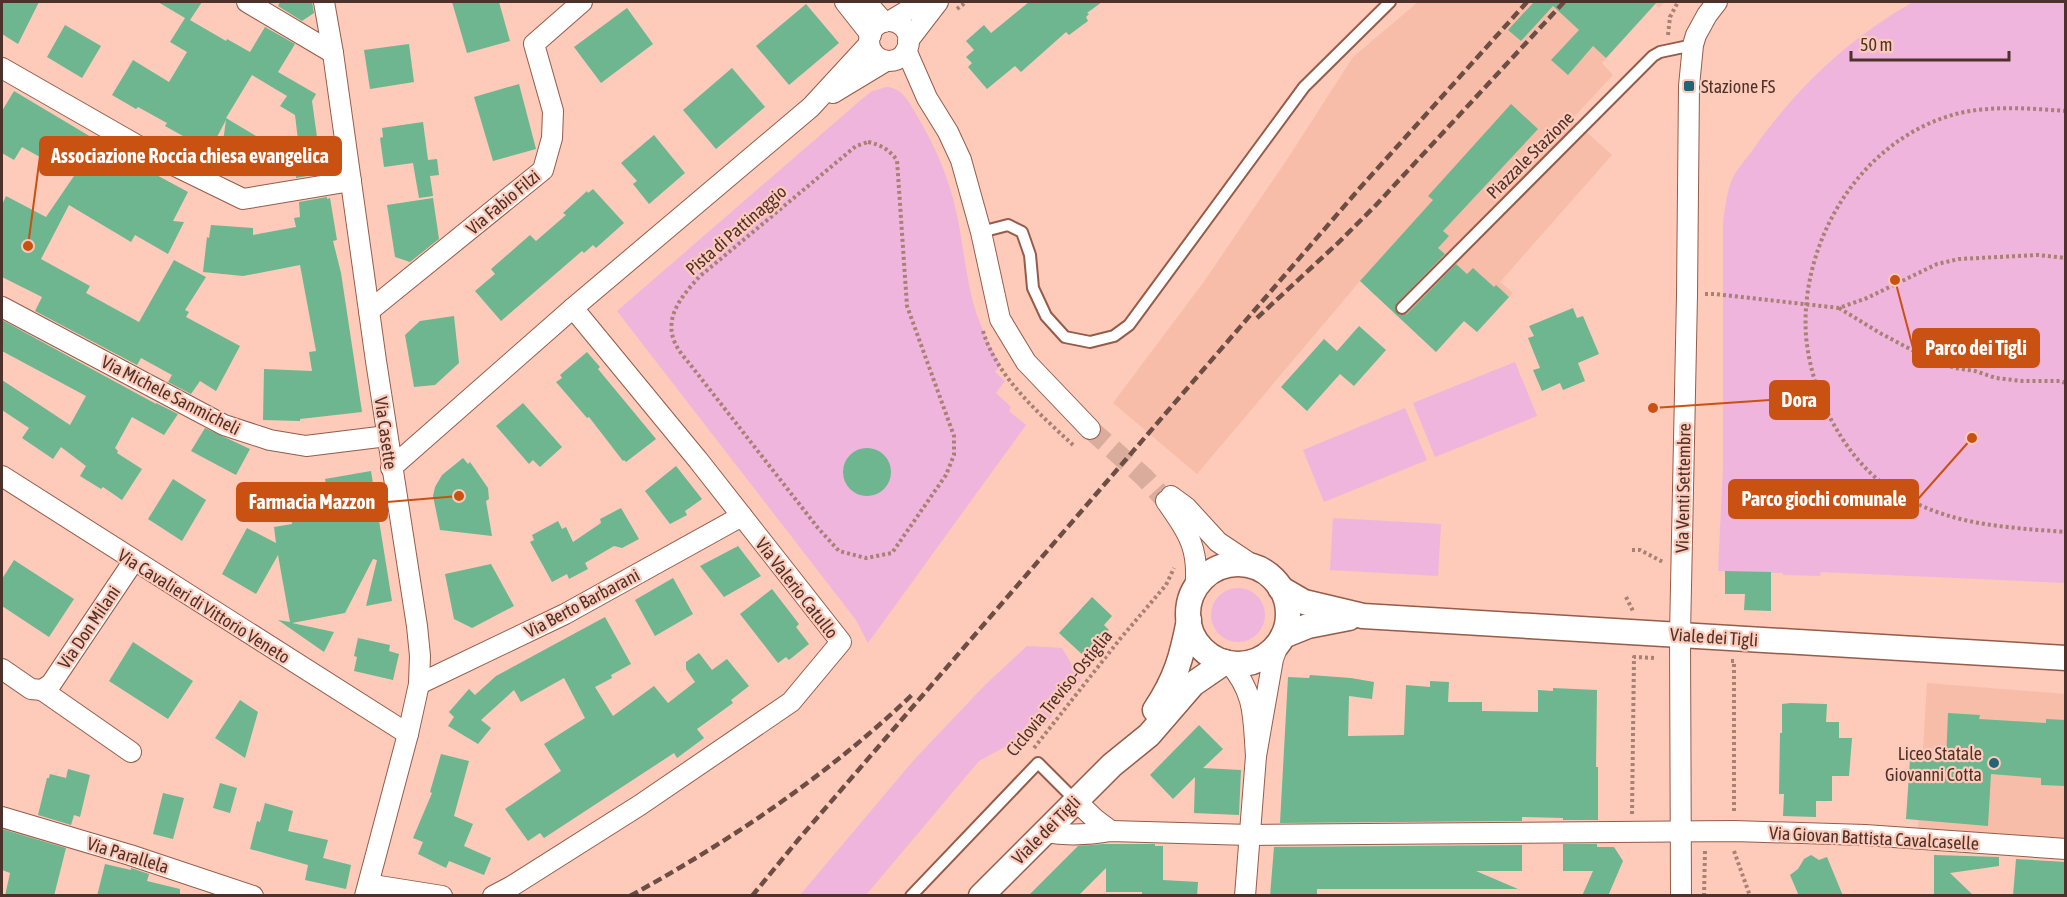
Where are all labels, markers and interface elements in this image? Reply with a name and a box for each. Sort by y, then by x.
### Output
scale bar [1851,24,2008,62]
text: 50 m [1860,34,1892,55]
place label: Stazione FS [1701,76,1776,97]
marker: Stazione FS [1682,79,1696,93]
street label: Piazzale Stazione [1482,107,1578,203]
callout: Associazione Roccia chiesa evangelica [40,137,341,175]
text: Associazione Roccia chiesa evangelica [50,144,329,167]
street label: Via Fabio Filzi [462,165,544,239]
street label: Pista di Pattinaggio [681,181,791,279]
callout: Parco dei Tigli [1913,329,2039,367]
text: Parco dei Tigli [1925,336,2027,359]
street label: Via Michele Sanmicheli [98,351,244,439]
callout: Dora [1770,381,1829,419]
text: Dora [1781,388,1817,411]
street label: Via Casette [371,395,401,471]
street label: Via Venti Settembre [1671,423,1695,553]
callout: Parco giochi comunale [1729,480,1918,518]
callout: Farmacia Mazzon [237,483,387,521]
text: Parco giochi comunale [1741,487,1907,510]
text: Farmacia Mazzon [249,490,375,513]
street label: Via Valerio Catullo [751,534,843,642]
street label: Via Cavalieri di Vittorio Veneto [114,544,294,668]
street label: Via Berto Barbarani [521,564,643,642]
street label: Via Don Milani [54,581,124,673]
street label: Viale dei Tigli [1669,623,1759,651]
street label: Ciclovia Treviso-Ostiglia [1002,626,1116,760]
place label: Liceo Statale Giovanni Cotta [1885,743,1982,785]
marker: Liceo Statale Giovanni Cotta [1987,756,2001,770]
street label: Viale dei Tigli [1007,791,1085,869]
street label: Via Giovan Battista Cavalcaselle [1769,822,1979,854]
street label: Via Parallela [84,833,172,877]

